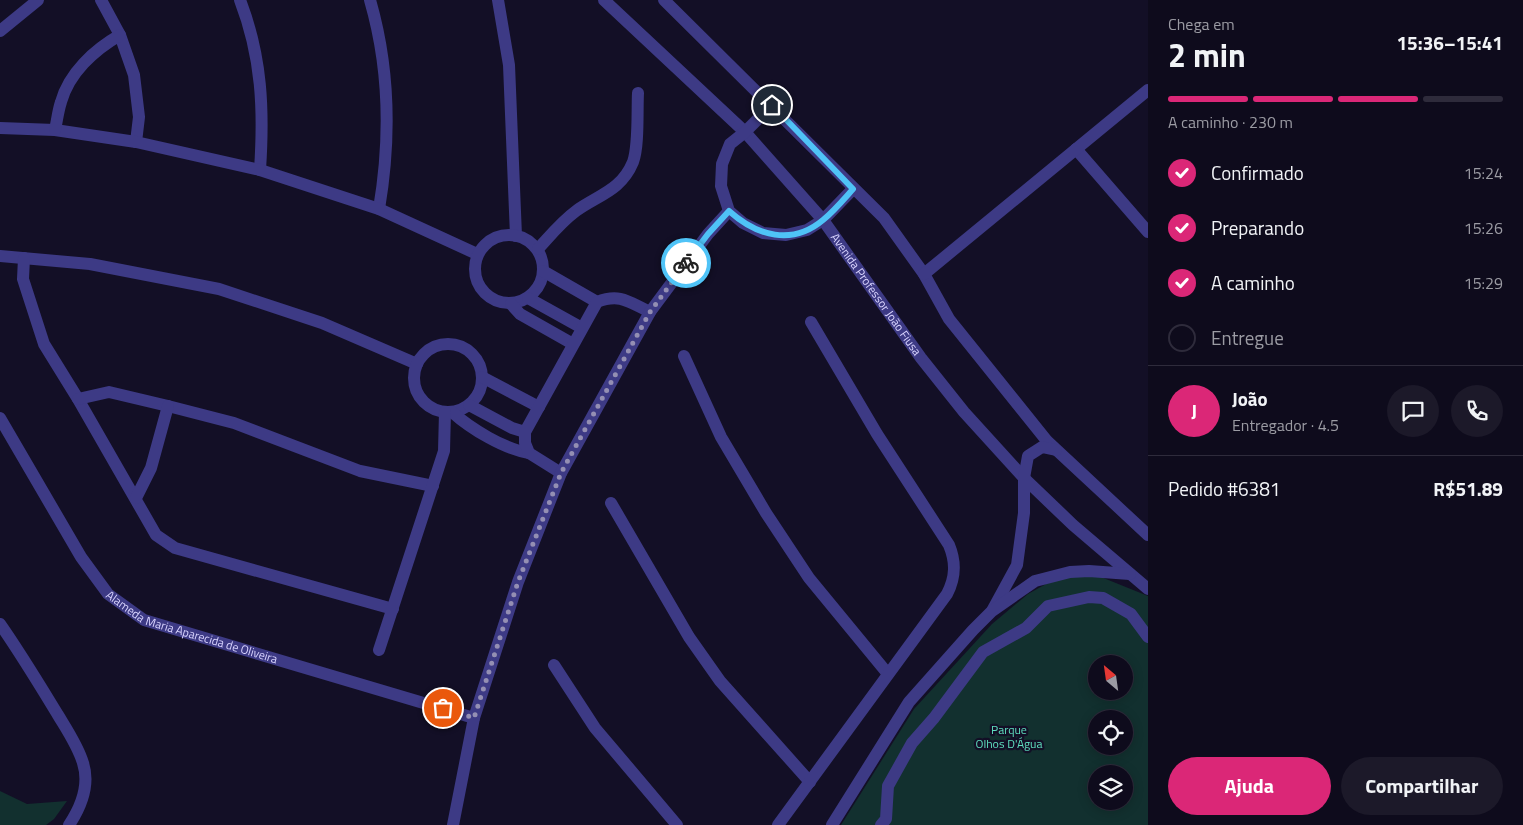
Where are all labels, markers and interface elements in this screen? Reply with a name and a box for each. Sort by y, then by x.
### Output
text: Chega em [1168,12,1235,36]
text: 15:36–15:41 [1396,28,1503,57]
text: 2 min [1168,31,1246,79]
pin [751,84,793,126]
icon: home [758,91,786,119]
text: A caminho · 230 m [1168,110,1293,134]
text: Confirmado [1211,158,1304,187]
icon: check [1168,159,1196,187]
text: 15:24 [1464,161,1503,185]
text: Preparando [1211,213,1304,242]
icon: check [1168,214,1196,242]
text: 15:26 [1464,216,1503,240]
street label: Avenida Professor João Fiusa [826,229,926,359]
courier [661,238,711,288]
icon: bike [672,249,700,277]
text: A caminho [1211,268,1295,297]
icon: check [1168,269,1196,297]
text: 15:29 [1464,271,1503,295]
text: Entregue [1211,323,1284,352]
text: João [1232,384,1268,413]
button: chat [1387,385,1439,437]
button: phone [1451,385,1503,437]
text: J [1191,396,1197,425]
text: Entregador · 4.5 [1232,413,1339,437]
text: Pedido #6381 [1168,474,1280,503]
text: R$51.89 [1433,474,1503,503]
street label: Alameda Maria Aparecida de Oliveira [102,585,280,668]
north arrow [1088,655,1132,700]
map controls [1088,655,1133,810]
pin [422,687,464,729]
icon: bag [429,694,457,722]
button: locate [1088,710,1133,755]
park label: Parque Olhos D'Água [975,720,1043,753]
button: Ajuda [1168,757,1331,815]
button: Compartilhar [1341,757,1503,815]
button: layers [1088,765,1133,810]

